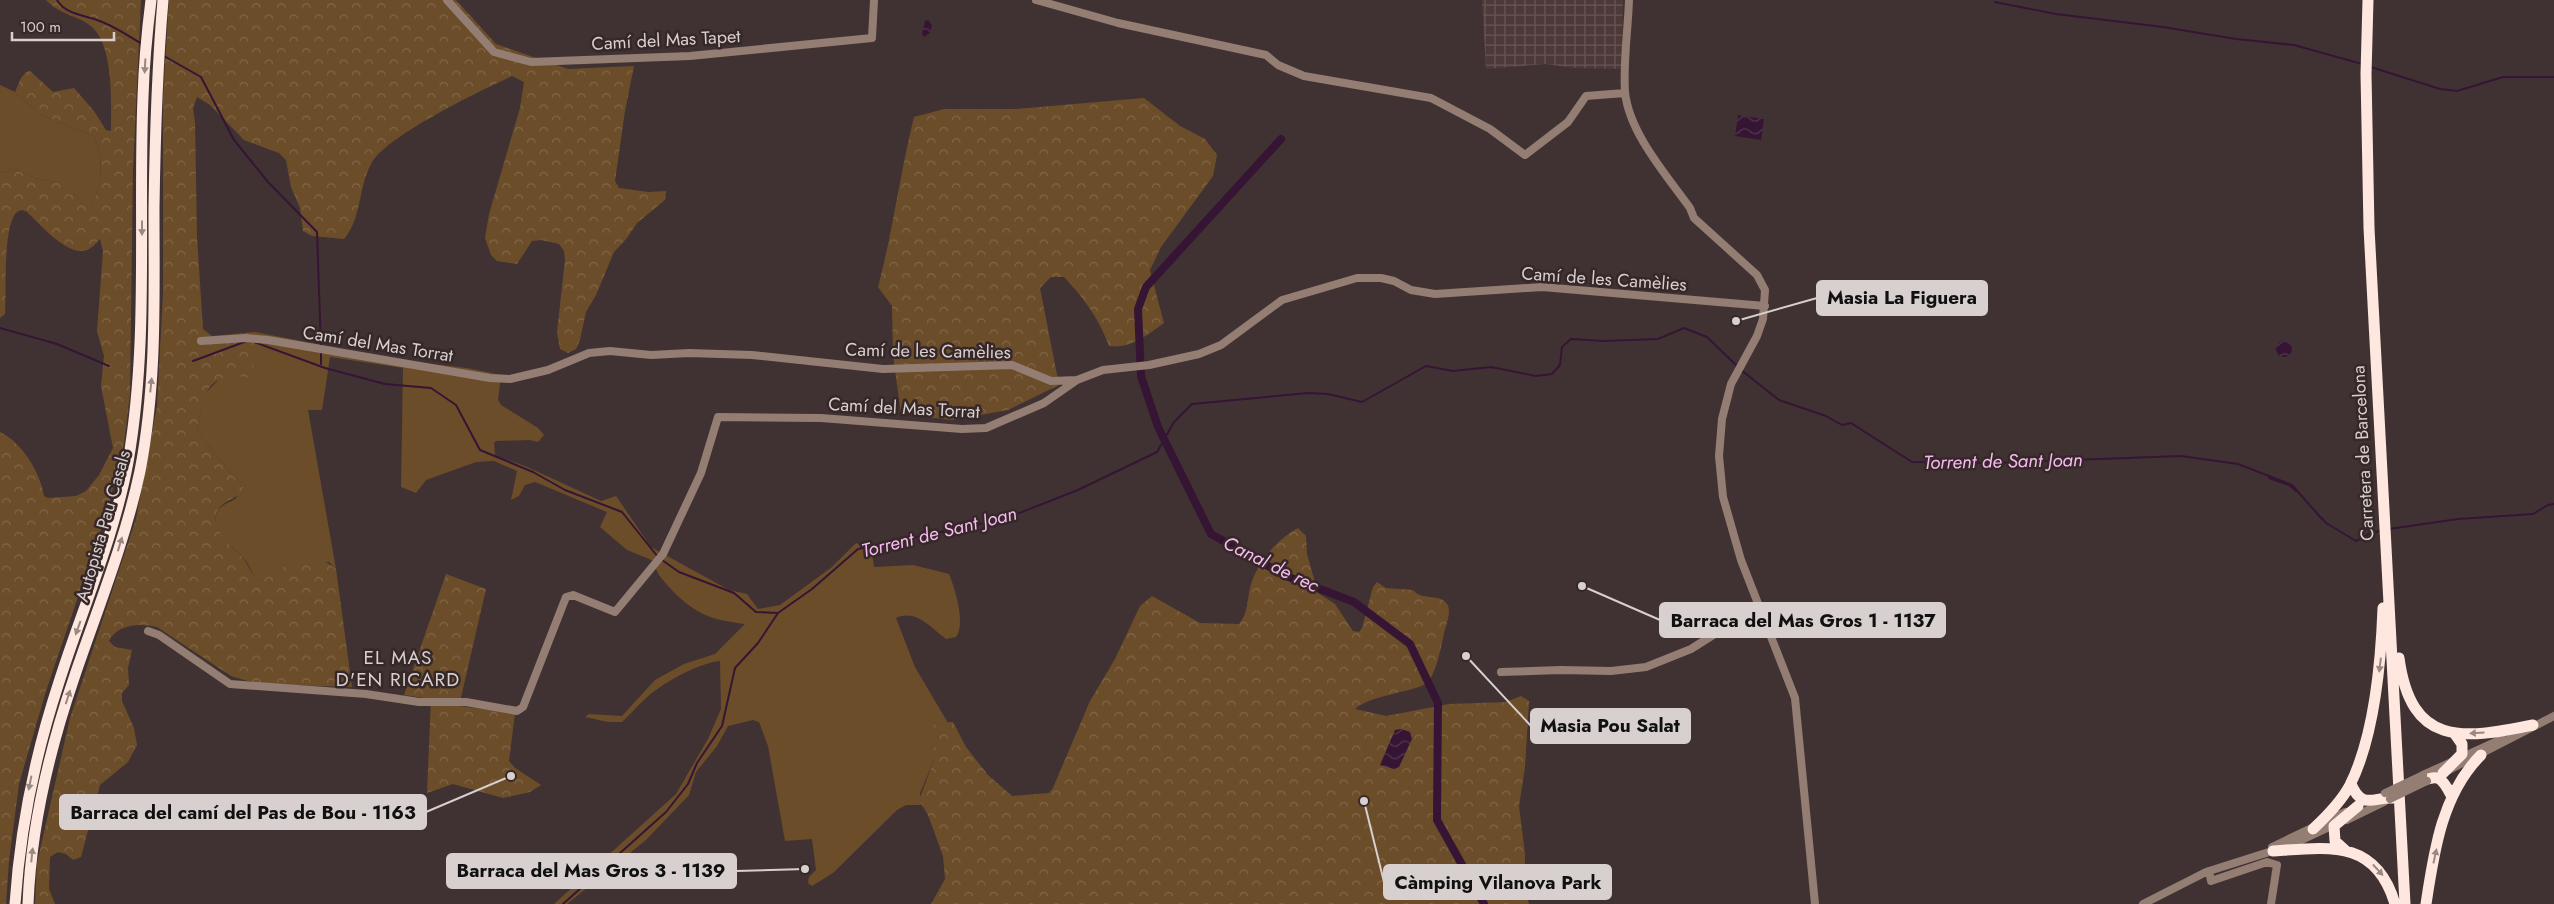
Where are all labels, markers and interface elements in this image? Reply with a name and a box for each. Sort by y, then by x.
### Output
scale bar [12,10,115,42]
text: 100 m [20,16,61,38]
street label: Camí del Mas Tapet [591,23,742,57]
one-way arrow [140,58,148,74]
one-way arrow [138,221,146,237]
street label: Camí de les Camèlies [1520,260,1688,298]
callout: Masia La Figuera [1817,281,1987,315]
text: Masia La Figuera [1827,284,1977,311]
street label: Camí del Mas Torrat [301,319,456,369]
street label: Camí de les Camèlies [845,337,1011,365]
street label: Carretera de Barcelona [2345,365,2381,541]
one-way arrow [148,376,156,392]
street label: Camí del Mas Torrat [828,391,981,425]
water label: Torrent de Sant Joan [1923,446,2083,476]
street label: Autopista Pau Casals [69,447,137,605]
water label: Torrent de Sant Joan [858,500,1020,564]
water label: Canal de rec [1219,529,1324,599]
one-way arrow [116,536,124,551]
callout: Barraca del Mas Gros 1 - 1137 [1660,603,1945,637]
text: Barraca del Mas Gros 1 - 1137 [1670,607,1936,634]
one-way arrow [74,620,81,635]
district label: EL MAS D'EN RICARD [336,644,460,693]
one-way arrow [2376,657,2384,673]
one-way arrow [64,690,72,705]
callout: Masia Pou Salat [1531,709,1690,743]
text: Masia Pou Salat [1540,712,1680,739]
one-way arrow [2469,730,2485,738]
one-way arrow [26,775,34,791]
callout: Barraca del camí del Pas de Bou - 1163 [60,795,426,829]
text: Barraca del camí del Pas de Bou - 1163 [70,799,416,826]
one-way arrow [28,847,36,863]
one-way arrow [2431,849,2439,864]
callout: Barraca del Mas Gros 3 - 1139 [447,854,736,888]
text: Barraca del Mas Gros 3 - 1139 [457,857,725,884]
one-way arrow [2372,864,2384,876]
callout: Càmping Vilanova Park [1384,865,1611,899]
text: Càmping Vilanova Park [1394,869,1602,896]

